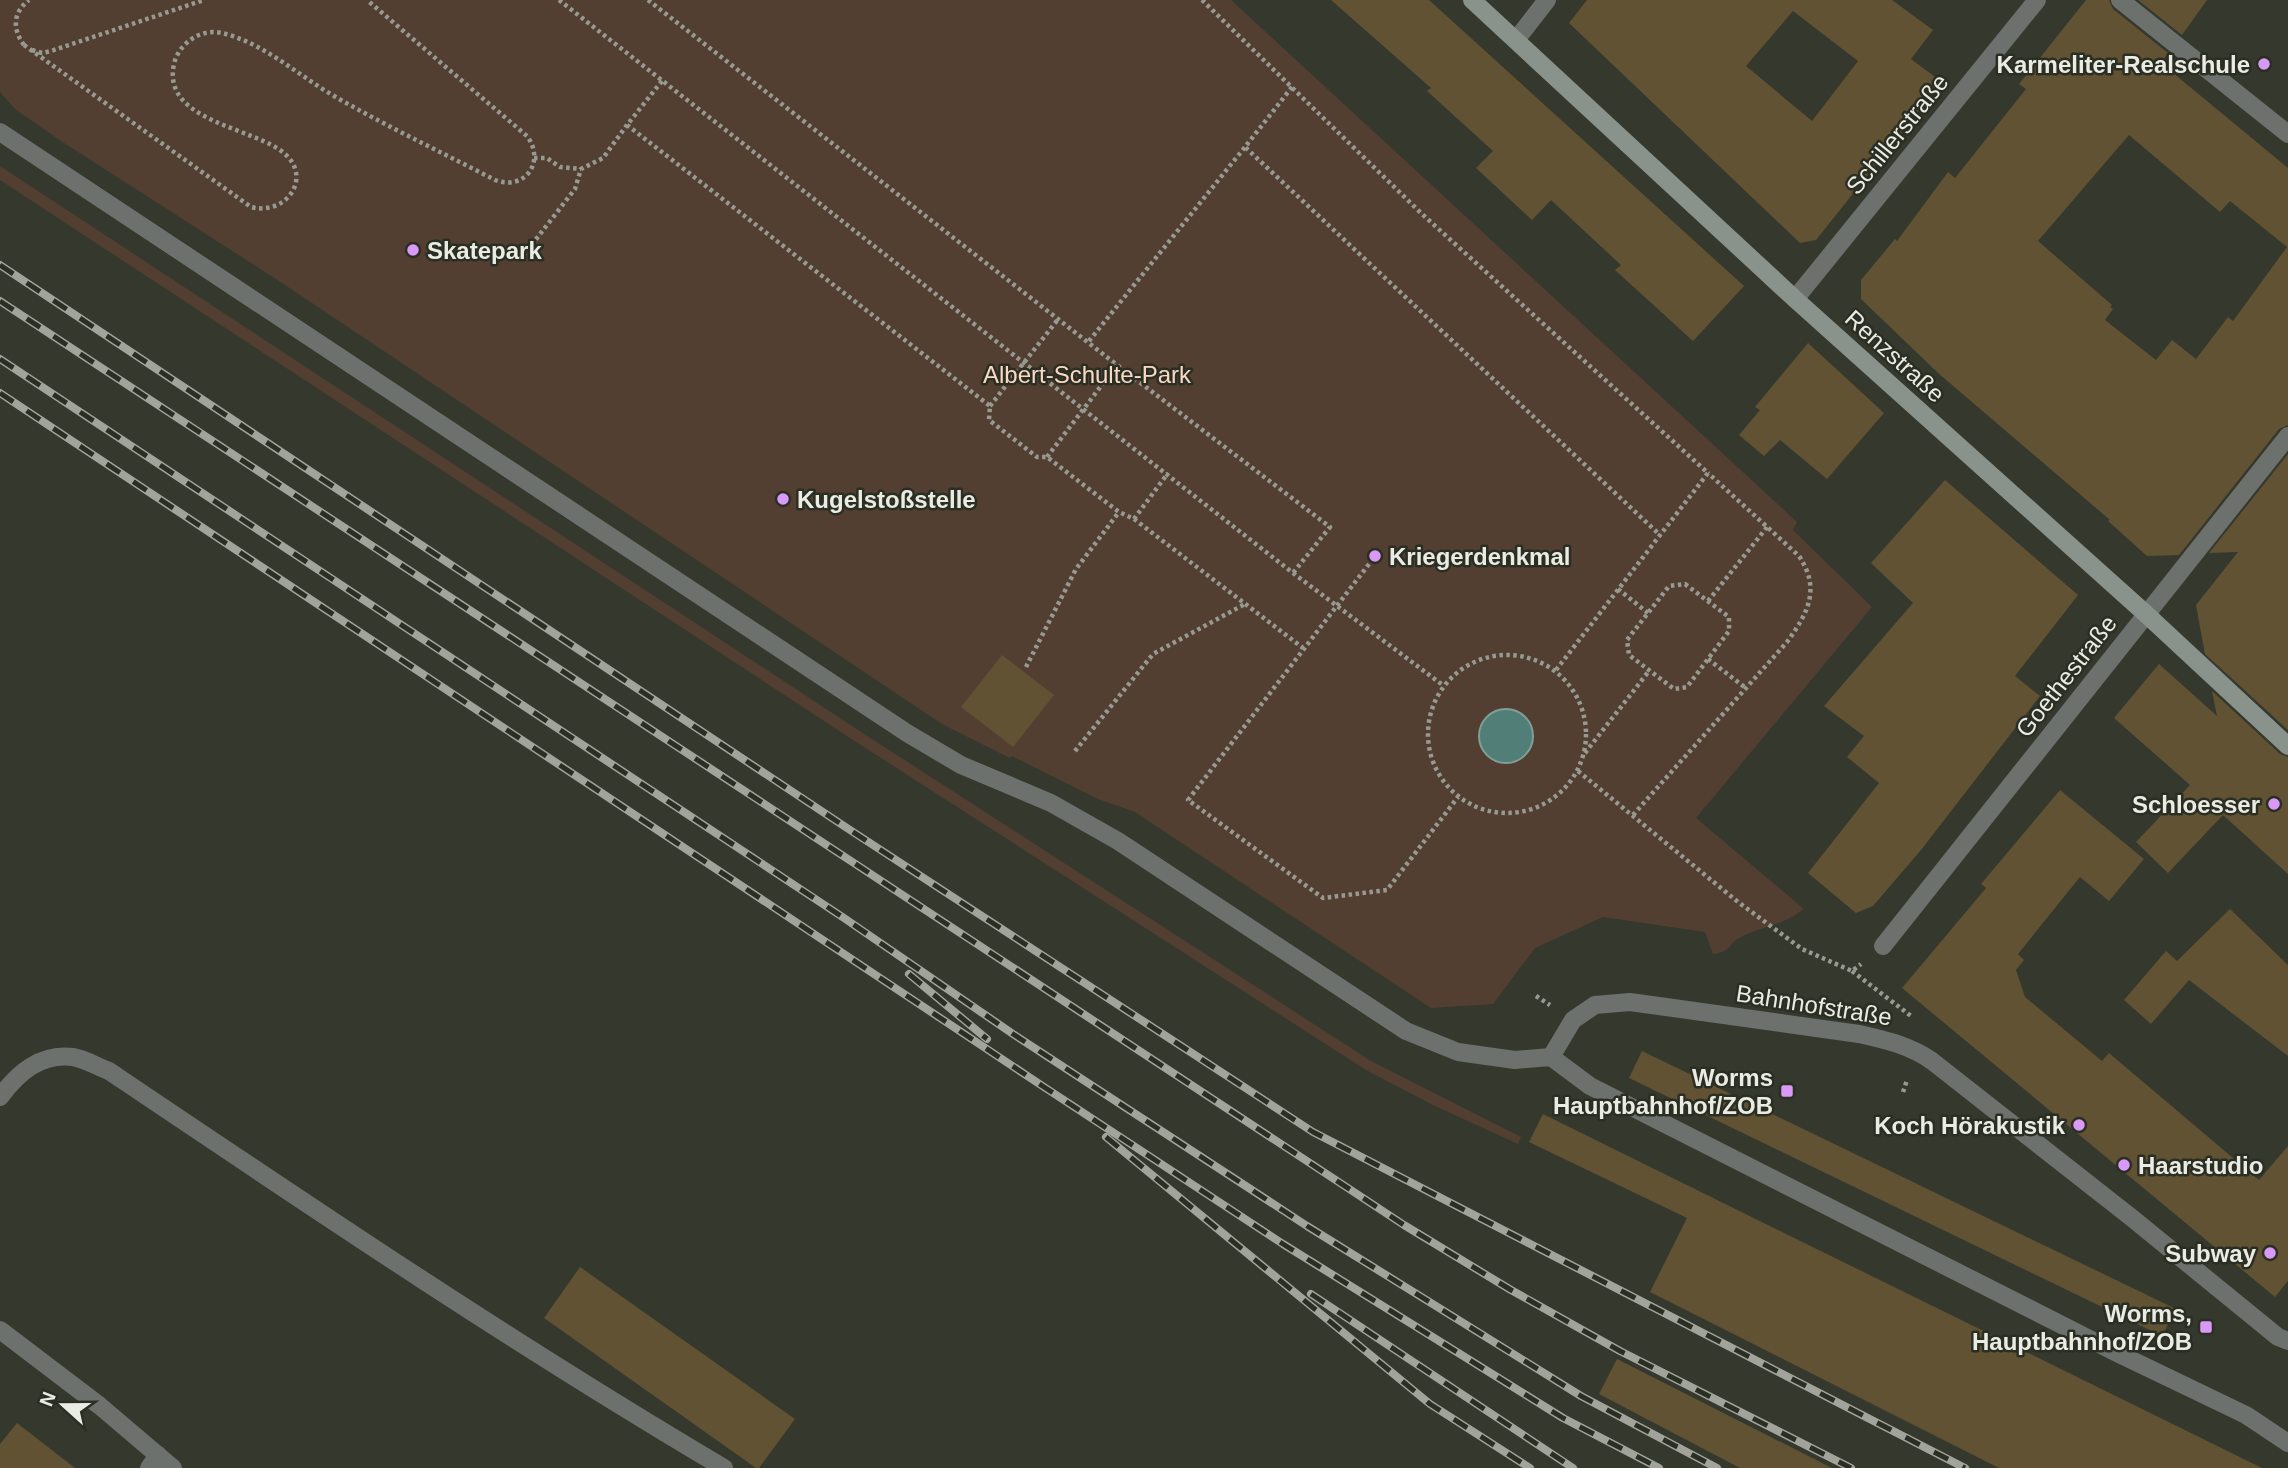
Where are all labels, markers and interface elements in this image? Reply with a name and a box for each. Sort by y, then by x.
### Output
place label: Karmeliter-Realschule [1997,51,2250,78]
marker: Karmeliter-Realschule [2256,56,2272,72]
street label: Schillerstraße [1840,68,1954,200]
place label: Skatepark [427,237,542,264]
marker: Skatepark [405,242,421,258]
street label: Renzstraße [1840,304,1950,408]
park label: Albert-Schulte-Park [983,361,1192,388]
place label: Kugelstoßstelle [797,486,976,513]
marker: Kugelstoßstelle [775,491,791,507]
place label: Kriegerdenkmal [1389,543,1570,570]
marker: Kriegerdenkmal [1367,548,1383,564]
street label: Goethestraße [2010,610,2122,742]
place label: Schloesser [2132,791,2260,818]
marker: Schloesser [2266,796,2282,812]
street label: Bahnhofstraße [1734,979,1894,1031]
place label: Worms Hauptbahnhof/ZOB [1553,1064,1773,1119]
marker: Worms Hauptbahnhof/ZOB [1779,1083,1795,1099]
place label: Koch Hörakustik [1874,1112,2066,1139]
marker: Koch Hörakustik [2071,1117,2087,1133]
place label: Haarstudio [2138,1152,2263,1179]
marker: Haarstudio [2116,1157,2132,1173]
place label: Subway [2165,1240,2257,1267]
marker: Subway [2262,1245,2278,1261]
place label: Worms, Hauptbahnhof/ZOB [1972,1300,2192,1355]
marker: Worms, Hauptbahnhof/ZOB [2198,1319,2214,1335]
north arrow [28,1370,98,1440]
text: N [35,1389,60,1409]

